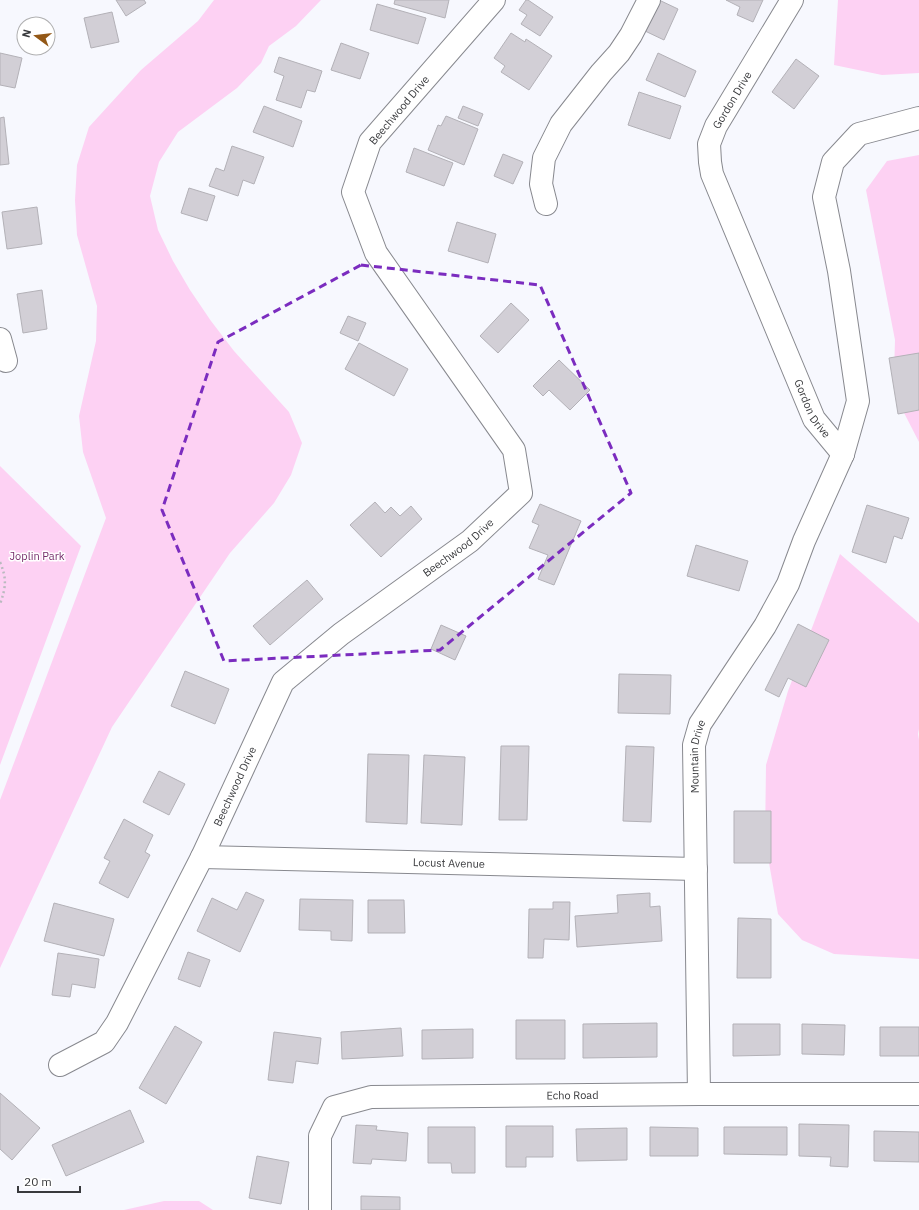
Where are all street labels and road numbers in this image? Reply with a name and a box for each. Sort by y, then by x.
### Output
street label: Gordon Drive [709,69,755,131]
street label: Beechwood Drive [366,72,432,148]
street label: Gordon Drive [791,377,834,441]
street label: Beechwood Drive [420,515,497,580]
street label: Mountain Drive [687,716,708,793]
street label: Beechwood Drive [210,744,259,828]
street label: Locust Avenue [413,855,485,871]
street label: Echo Road [546,1088,599,1102]

